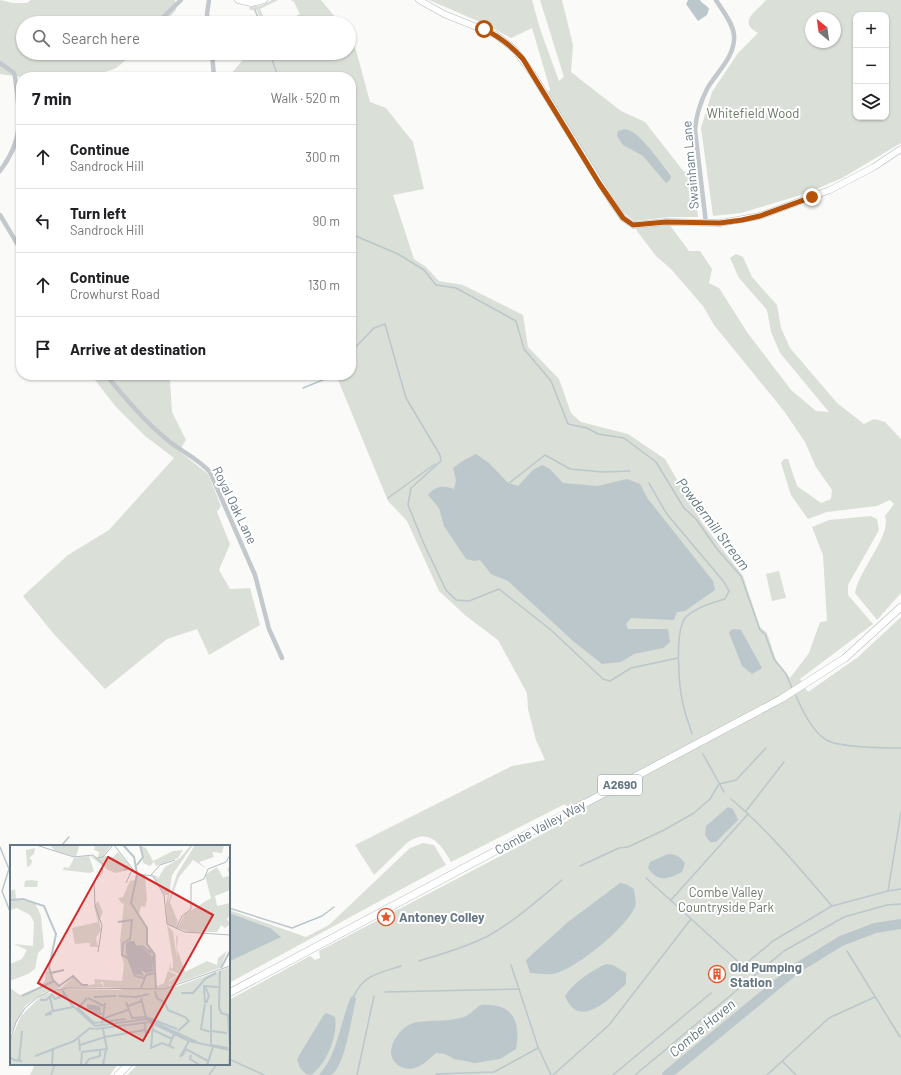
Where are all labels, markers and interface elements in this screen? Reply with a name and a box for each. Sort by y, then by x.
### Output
north arrow [805,12,841,48]
map controls [853,12,889,120]
button: + [853,12,889,48]
search box [16,16,356,60]
route start [475,20,493,38]
icon: search [30,27,52,49]
text: Search here [62,29,140,47]
button: − [853,48,889,84]
button: layers [853,84,889,120]
text: 7 min [32,88,72,108]
text: Walk · 520 m [271,90,340,106]
park label: Whitefield Wood [707,105,799,121]
street label: Swainham Lane [678,120,702,210]
text: Continue [70,140,130,158]
icon: ahead [32,146,54,168]
text: 300 m [305,149,340,165]
text: Sandrock Hill [70,158,144,174]
route end [803,188,821,206]
text: Turn left [70,204,126,222]
icon: left [32,210,54,232]
text: 90 m [313,213,340,229]
text: Sandrock Hill [70,222,144,238]
text: Continue [70,268,130,286]
icon: ahead [32,274,54,296]
text: 130 m [308,277,340,293]
text: Crowhurst Road [70,286,160,302]
icon: arrive [32,338,54,360]
text: Arrive at destination [70,340,206,358]
street label: Royal Oak Lane [209,464,261,547]
water label: Powdermill Stream [673,474,754,573]
road number: A2690 [598,775,642,795]
street label: Combe Valley Way [492,796,588,858]
inset map [10,845,230,1065]
park label: Combe Valley Countryside Park [678,884,775,915]
place icon: Antoney Colley [376,907,396,927]
place label: Antoney Colley [399,909,485,925]
place label: Old Pumping Station [730,959,802,990]
building icon: Old Pumping Station [707,964,727,984]
water label: Combe Haven [665,995,738,1060]

